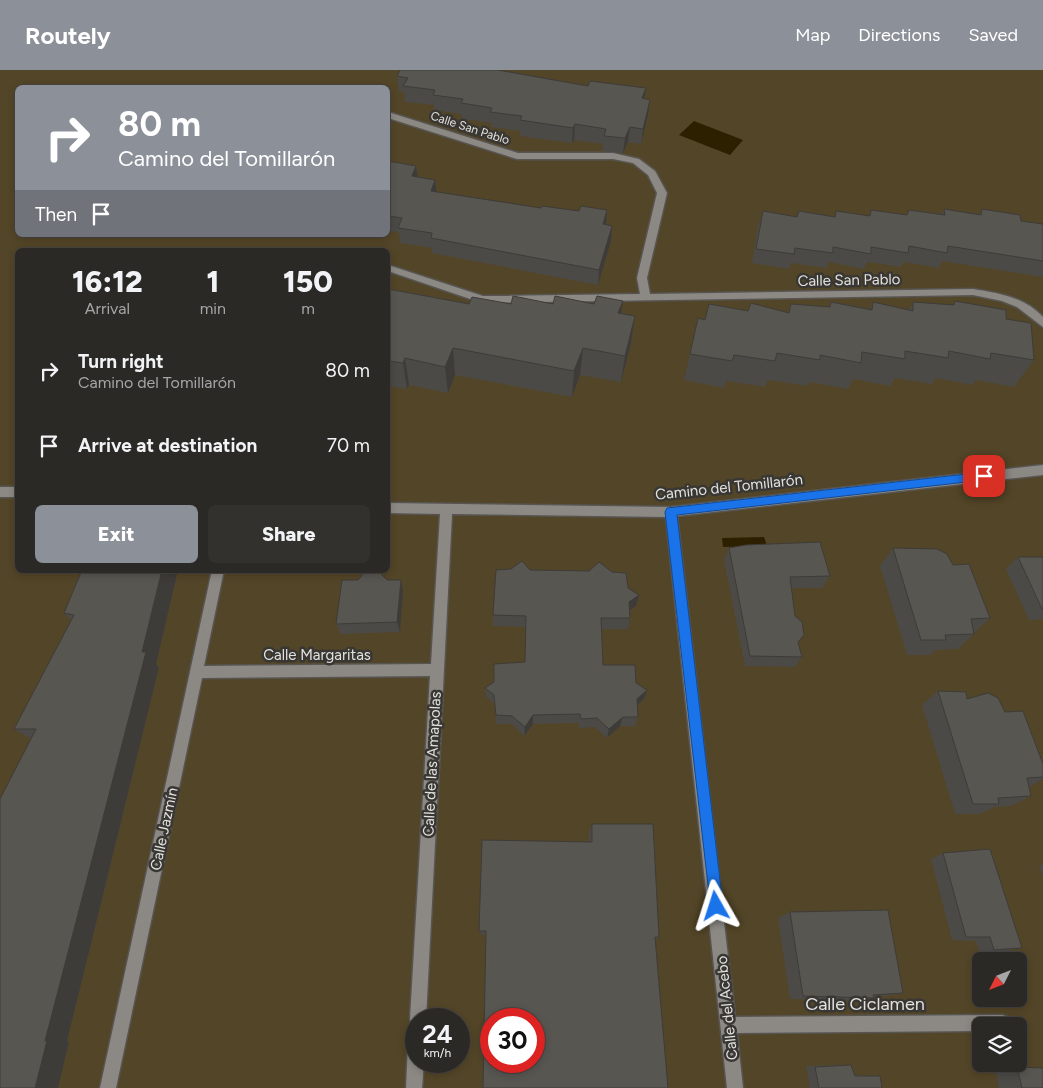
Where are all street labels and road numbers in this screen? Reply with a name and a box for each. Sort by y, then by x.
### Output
street label: Calle San Pablo [429,109,511,147]
street label: Calle San Pablo [797,270,901,290]
street label: Camino del Tomillarón [654,470,804,504]
street label: Calle Margaritas [263,646,371,664]
street label: Calle de las Amapolas [419,691,445,837]
street label: Calle Jazmín [146,786,182,872]
street label: Calle del Acebo [713,955,741,1061]
street label: Calle Ciclamen [805,993,925,1015]

